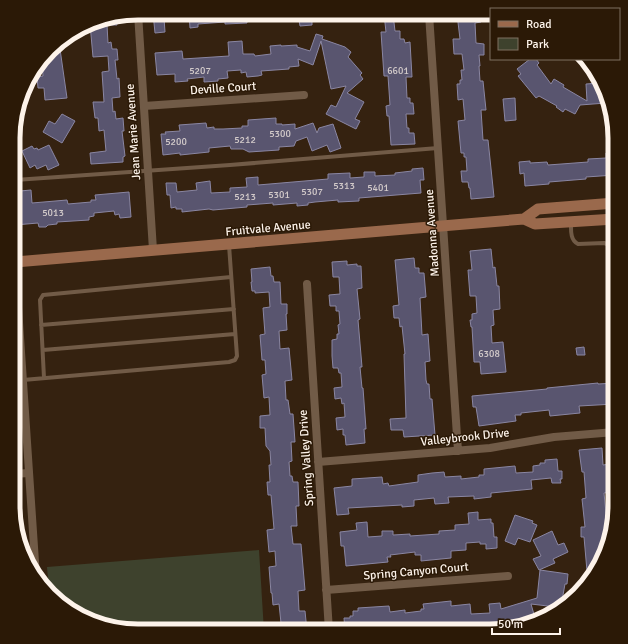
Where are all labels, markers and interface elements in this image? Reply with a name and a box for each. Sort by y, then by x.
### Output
legend [490,8,620,60]
text: Road [526,17,552,32]
text: Park [526,37,549,52]
house number: 5207 [189,65,211,77]
house number: 6601 [387,65,409,77]
street label: Deville Court [189,79,257,98]
street label: Jean Marie Avenue [123,83,144,181]
house number: 5300 [269,128,291,140]
house number: 5212 [234,134,256,146]
house number: 5200 [165,136,187,148]
house number: 5313 [333,180,355,192]
house number: 5401 [367,182,389,194]
house number: 5307 [301,186,323,198]
house number: 5301 [268,189,290,201]
street label: Madonna Avenue [422,189,443,277]
house number: 5213 [234,191,256,203]
house number: 5013 [42,207,64,219]
street label: Fruitvale Avenue [225,217,311,240]
house number: 6308 [478,348,500,360]
street label: Spring Valley Drive [296,409,317,507]
street label: Valleybrook Drive [420,425,510,450]
street label: Spring Canyon Court [363,559,469,584]
scale bar [492,610,560,636]
text: 50 m [498,617,523,632]

